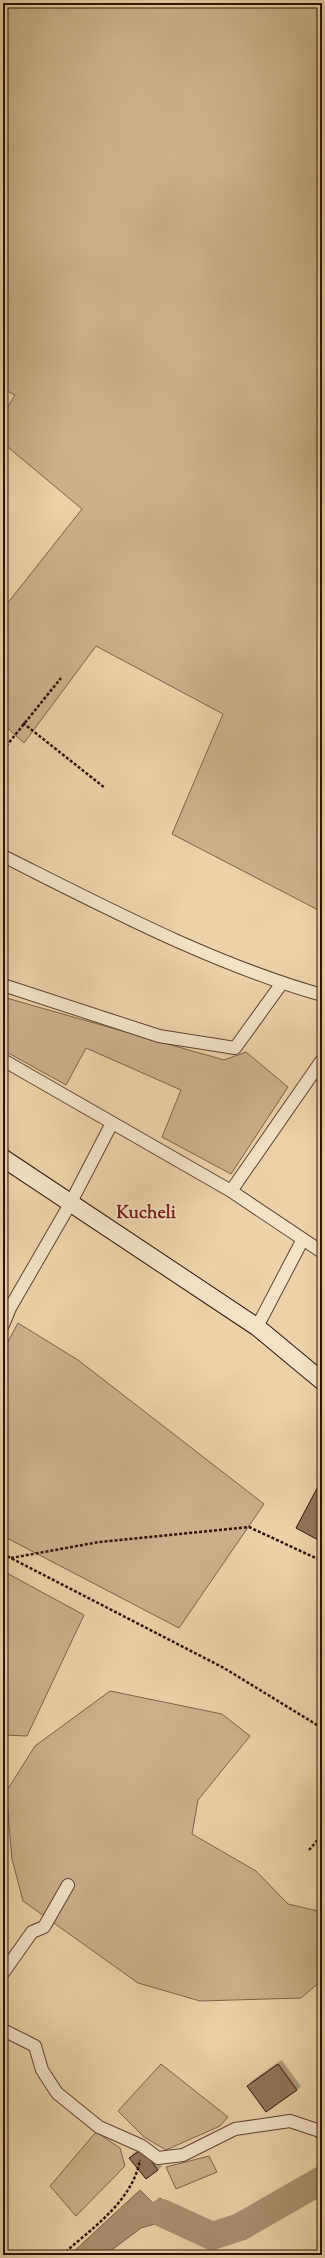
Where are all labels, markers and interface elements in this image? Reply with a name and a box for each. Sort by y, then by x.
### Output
district label: Kucheli [116,1201,177,1227]

